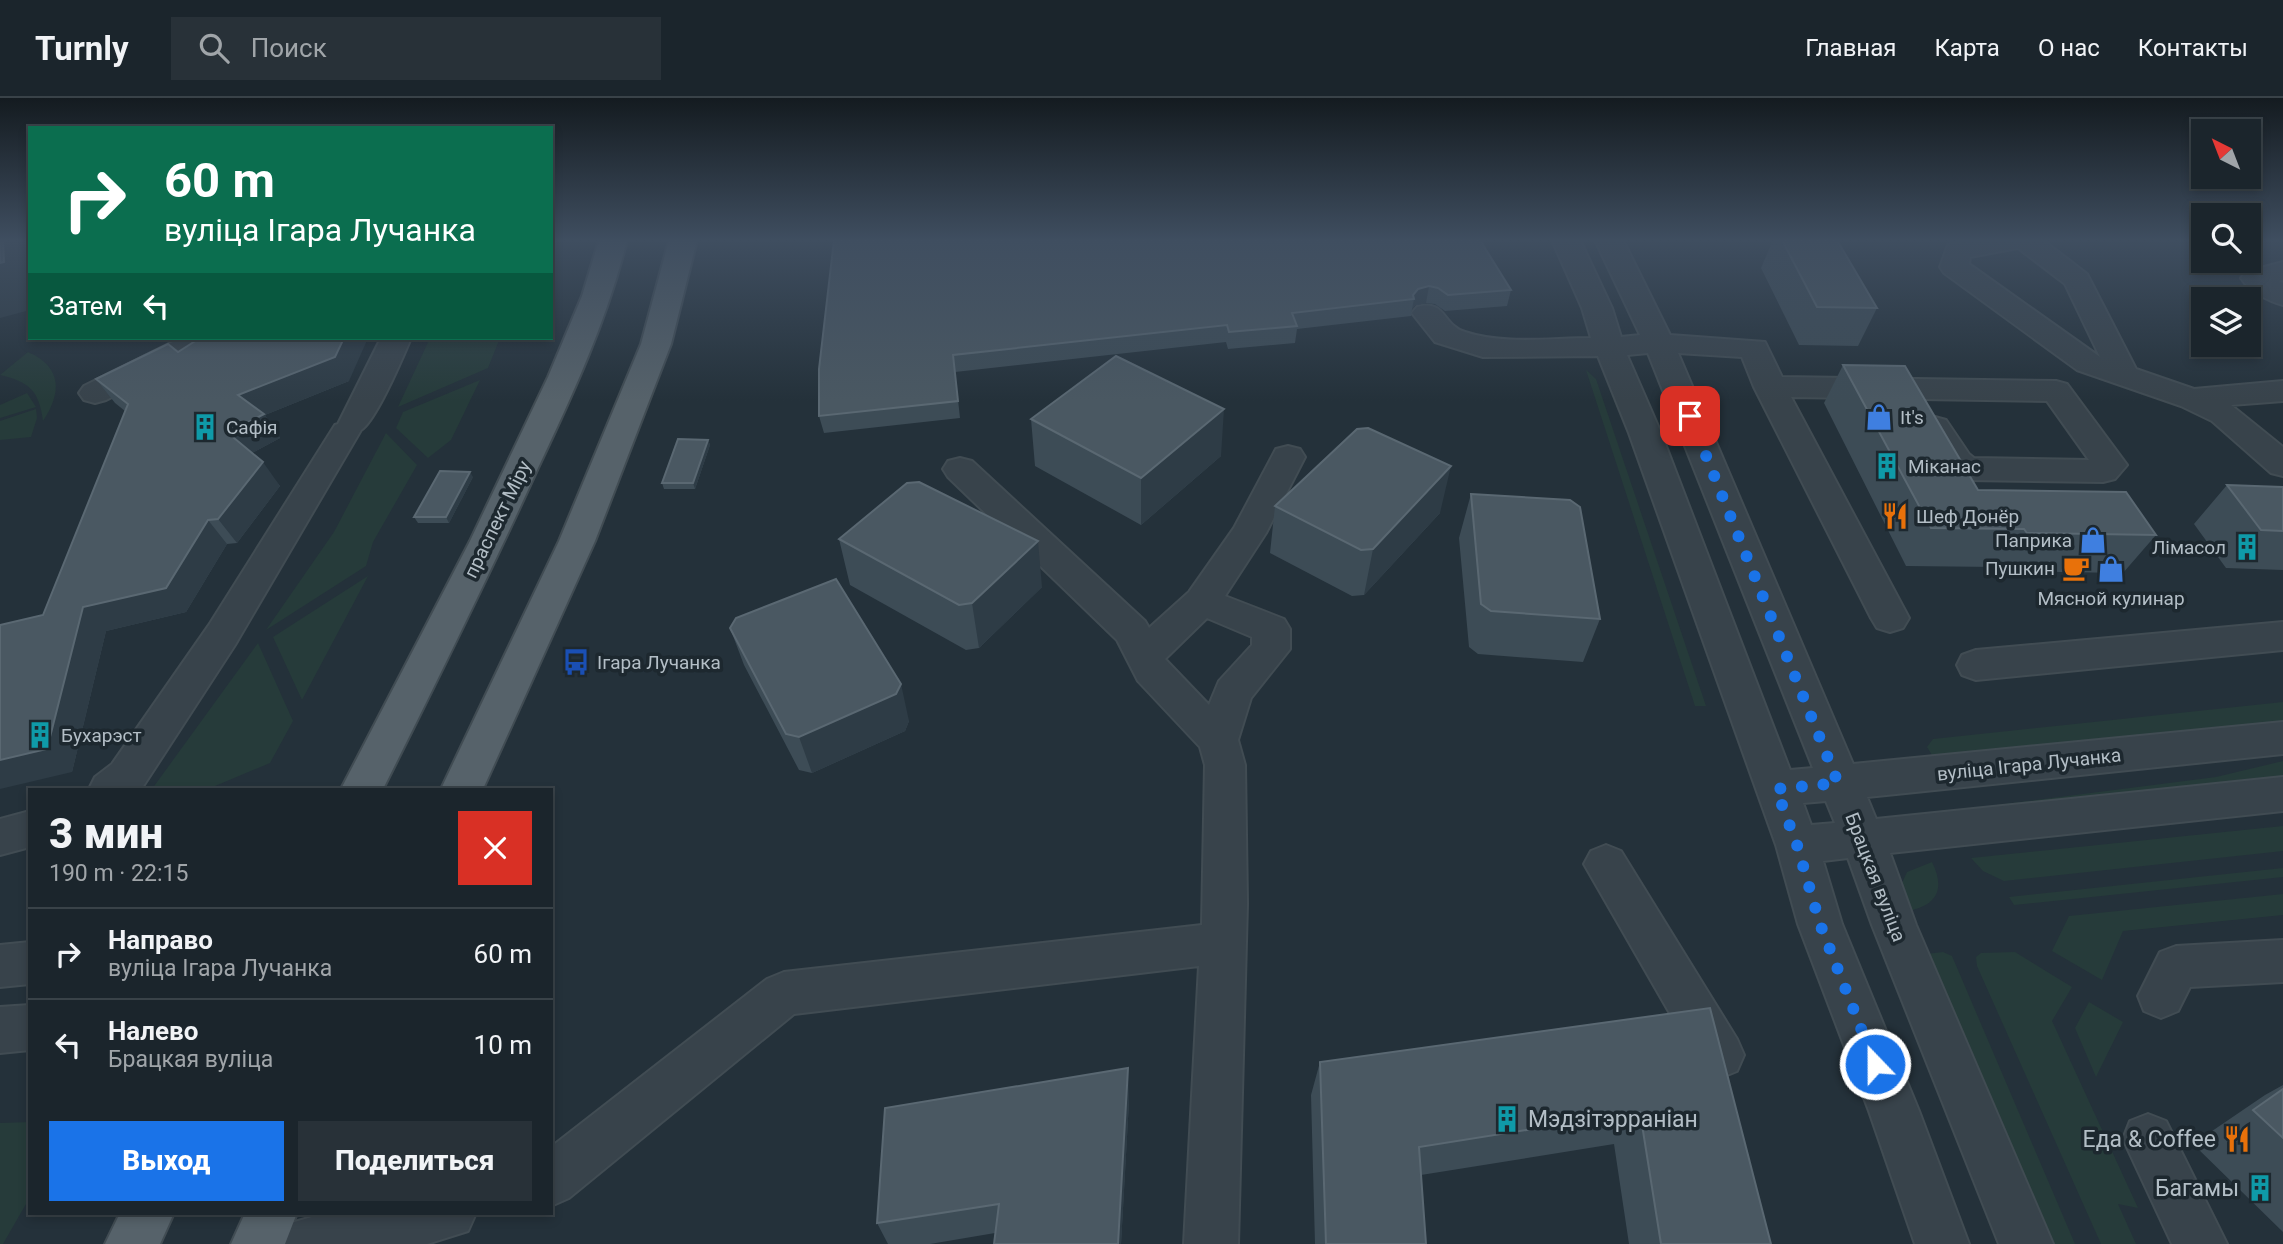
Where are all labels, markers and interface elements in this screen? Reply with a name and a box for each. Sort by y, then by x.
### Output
search box [171,17,661,80]
text: Turnly [35,29,129,68]
icon: search [195,29,233,67]
text: Поиск [251,33,327,63]
text: Главная [1805,34,1896,62]
text: Карта [1934,34,2000,62]
text: О нас [2038,34,2100,62]
text: Контакты [2138,34,2248,62]
north arrow [2191,119,2261,189]
map controls [2191,119,2261,357]
text: 60 m [164,152,275,209]
icon: right [49,154,140,245]
button: search [2191,203,2261,273]
text: вуліца Ігара Лучанка [164,211,476,249]
icon: left [137,287,175,325]
button: layers [2191,287,2261,357]
text: Затем [49,291,123,321]
pin [1660,386,1720,446]
icon: arrive [1671,397,1709,435]
shop icon: It's [1864,402,1894,432]
place label: It's [1900,406,1924,429]
building icon: Сафія [190,412,220,442]
place label: Сафія [226,416,278,439]
building icon: Міканас [1872,451,1902,481]
place label: Міканас [1908,455,1981,478]
street label: праспект Міру [459,457,536,582]
restaurant icon: Шеф Донёр [1880,501,1910,531]
place label: Шеф Донёр [1916,505,2019,528]
shop icon: Паприка [2078,525,2108,555]
place label: Паприка [1995,529,2072,552]
building icon: Лімасол [2232,532,2262,562]
place label: Лімасол [2152,536,2226,559]
cafe icon: Пушкин [2061,553,2091,583]
shop icon: Мясной кулинар [2096,554,2126,584]
place label: Пушкин [1985,557,2055,580]
place label: Мясной кулинар [2037,587,2185,610]
bus stop icon: Ігара Лучанка [561,647,591,677]
place label: Ігара Лучанка [597,651,721,674]
building icon: Бухарэст [25,720,55,750]
place label: Бухарэст [61,724,142,747]
street label: вуліца Ігара Лучанка [1936,743,2122,786]
text: 3 мин [49,809,163,858]
street label: Брацкая вуліца [1840,809,1911,945]
button: close [458,811,532,885]
text: 190 m · 22:15 [49,860,188,887]
text: Направо [108,925,213,955]
icon: right [49,935,87,973]
text: 60 m [474,939,532,969]
text: вуліца Ігара Лучанка [108,955,332,982]
text: Налево [108,1016,198,1046]
icon: left [49,1026,87,1064]
position arrow [1838,1027,1912,1101]
text: 10 m [474,1030,532,1060]
text: Брацкая вуліца [108,1046,273,1073]
building icon: Мэдзітэрраніан [1492,1104,1522,1134]
place label: Мэдзітэрраніан [1528,1106,1698,1133]
button: Выход [49,1121,284,1201]
button: Поделиться [298,1121,532,1201]
restaurant icon: Еда & Coffee [2222,1124,2252,1154]
place label: Еда & Coffee [2083,1126,2216,1153]
building icon: Багамы [2245,1173,2275,1203]
place label: Багамы [2155,1175,2239,1202]

